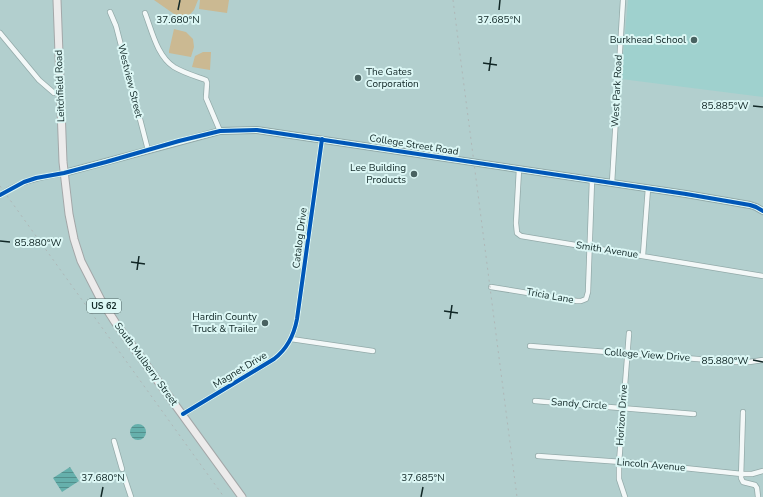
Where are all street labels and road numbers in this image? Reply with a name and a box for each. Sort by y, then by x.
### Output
street label: Westview Street [114,43,146,120]
street label: Leitchfield Road [52,49,68,122]
street label: West Park Road [608,54,626,128]
street label: College Street Road [368,131,460,159]
street label: Catalog Drive [289,207,311,269]
street label: Smith Avenue [575,238,639,262]
street label: Tricia Lane [525,285,575,307]
road number: US 62 [87,299,121,313]
street label: South Mulberry Street [111,320,181,409]
street label: College View Drive [604,345,690,365]
street label: Magnet Drive [210,348,270,392]
street label: Horizon Drive [613,384,631,446]
street label: Sandy Circle [551,395,607,413]
street label: Lincoln Avenue [616,455,686,475]

